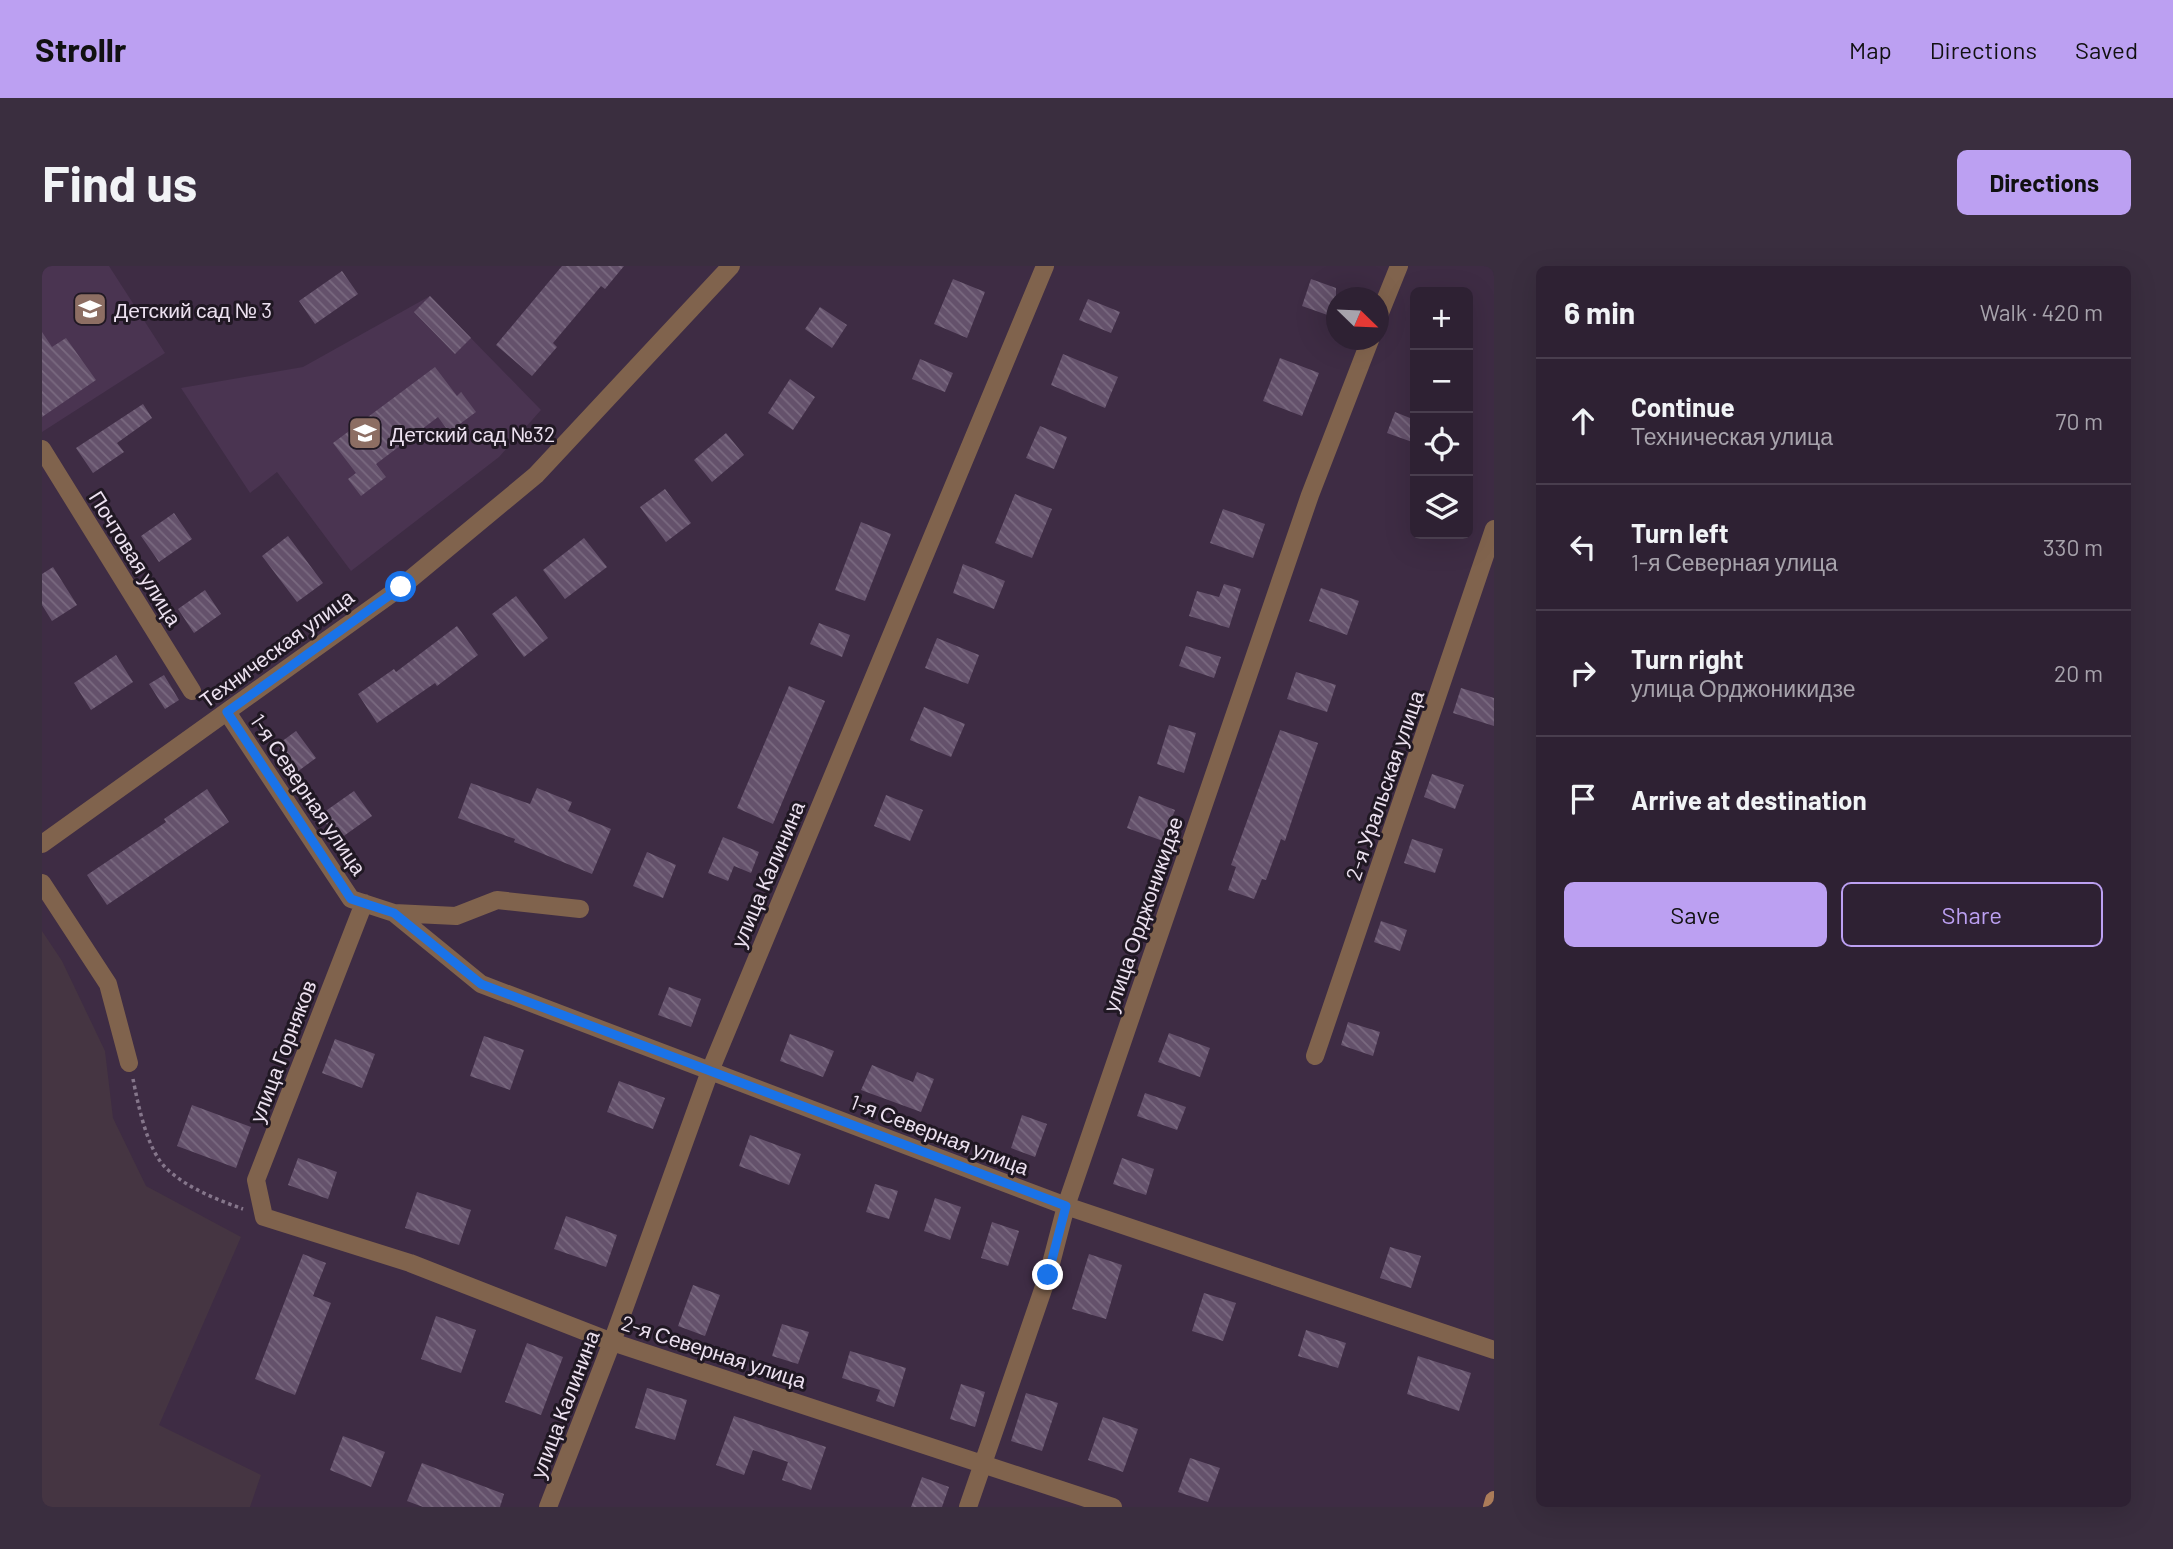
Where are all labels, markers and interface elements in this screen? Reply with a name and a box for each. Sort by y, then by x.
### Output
text: Strollr [35,29,127,69]
text: Map [1849,35,1892,64]
text: Directions [1930,35,2037,64]
text: Saved [2075,35,2138,64]
button: Directions [1957,150,2131,215]
text: Find us [42,153,197,212]
north arrow [1326,287,1389,350]
map controls [1410,287,1473,539]
button: + [1410,287,1473,350]
school or university icon: Детский сад № 3 [71,290,109,328]
text: 6 min [1564,294,1635,330]
place label: Детский сад № 3 [114,297,272,322]
text: Walk · 420 m [1980,298,2103,326]
button: − [1410,350,1473,413]
text: Continue [1631,391,1735,422]
icon: ahead [1564,402,1602,440]
text: 70 m [2056,407,2103,435]
button: locate [1410,413,1473,476]
school or university icon: Детский сад №32 [346,414,384,452]
place label: Детский сад №32 [390,421,555,446]
text: Техническая улица [1631,422,1833,450]
button: layers [1410,476,1473,539]
street label: Почтовая улица [85,486,188,630]
text: Turn left [1631,517,1729,548]
icon: left [1564,528,1602,566]
text: 330 m [2043,533,2103,561]
text: 1-я Северная улица [1631,548,1838,576]
route start [385,571,416,602]
street label: Техническая улица [194,583,358,712]
text: Turn right [1631,643,1744,674]
icon: right [1564,654,1602,692]
text: 20 m [2054,659,2103,687]
text: улица Орджоникидзе [1631,674,1856,702]
street label: 2-я Уральская улица [1340,686,1428,883]
street label: 1-я Северная улица [246,709,372,880]
icon: arrive [1564,780,1602,818]
text: Arrive at destination [1631,784,1867,815]
street label: улица Калинина [725,797,809,951]
street label: улица Орджоникидзе [1097,813,1187,1015]
button: Save [1564,882,1827,947]
button: Share [1841,882,2103,947]
street label: улица Горняков [243,976,321,1126]
street label: 1-я Северная улица [847,1088,1033,1180]
route end [1032,1259,1063,1290]
street label: 2-я Северная улица [618,1309,810,1393]
street label: улица Калинина [524,1326,604,1482]

